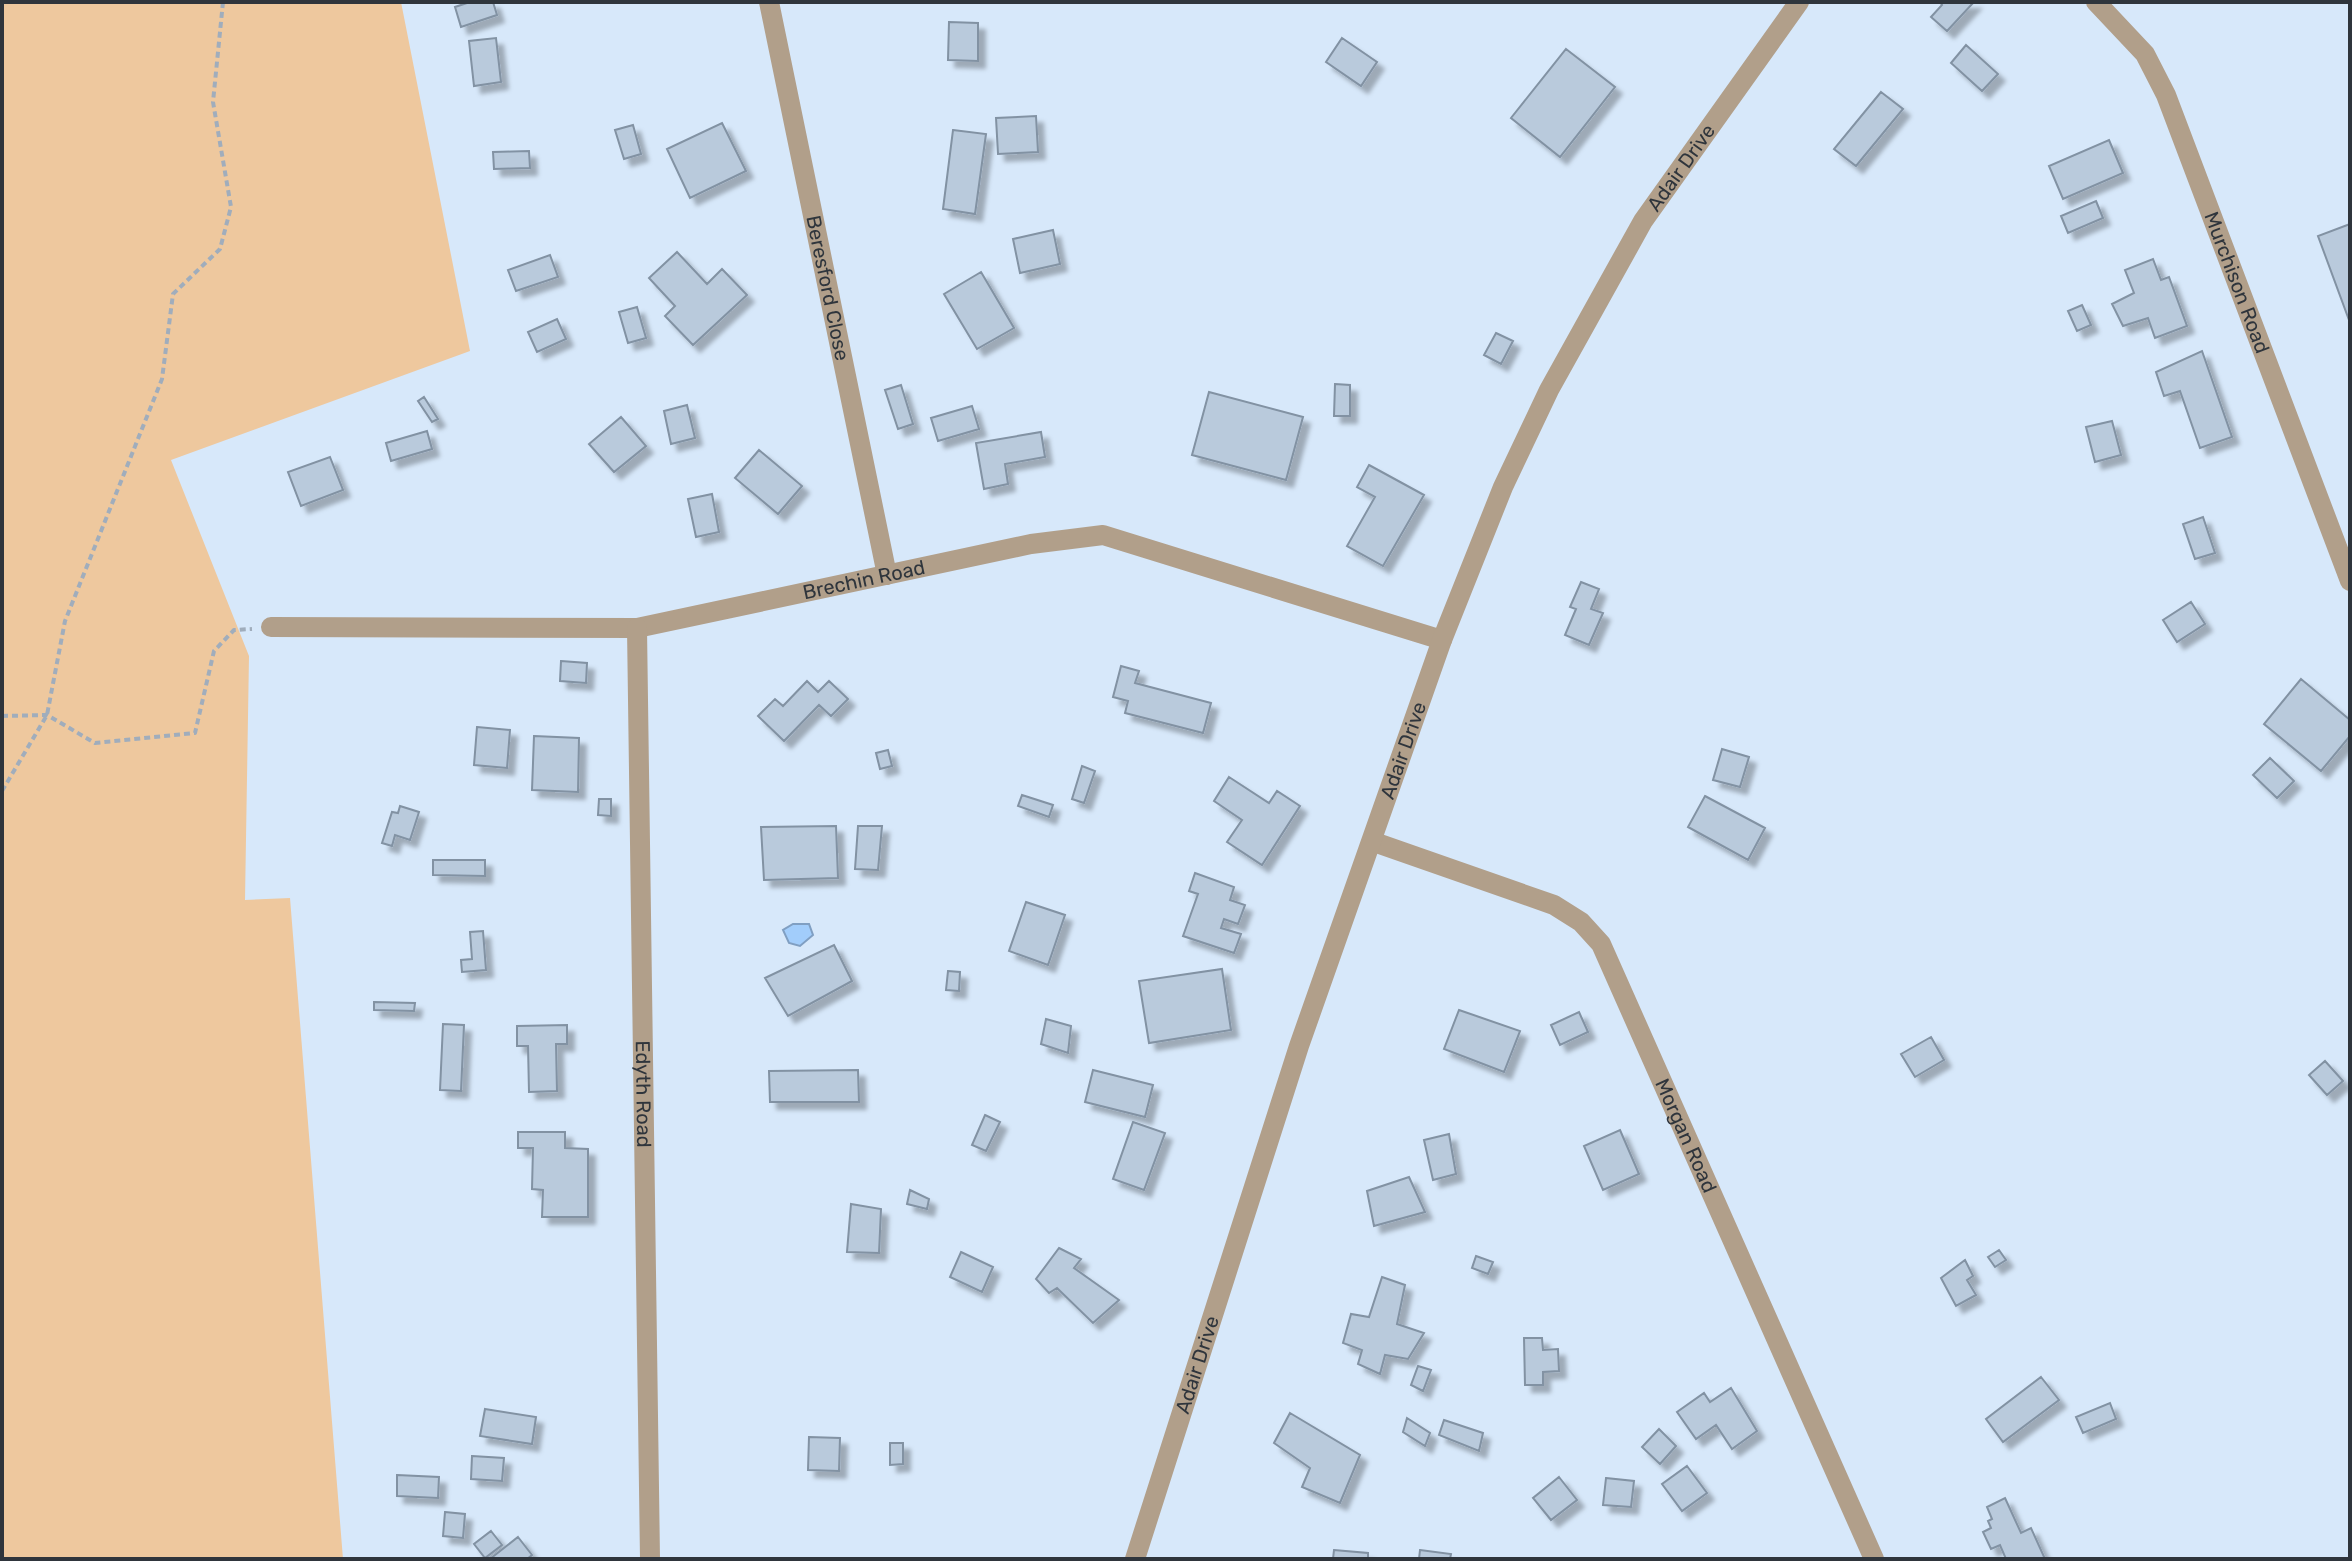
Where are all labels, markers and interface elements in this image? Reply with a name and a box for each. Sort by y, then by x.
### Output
street label: Adair Drive [1642,119,1720,216]
street label: Murchison Road [2199,208,2275,357]
street label: Beresford Close [801,213,855,363]
street label: Brechin Road [801,555,927,604]
street label: Adair Drive [1375,699,1431,802]
street label: Edyth Road [631,1040,656,1148]
street label: Morgan Road [1650,1075,1722,1196]
street label: Adair Drive [1170,1313,1224,1417]

